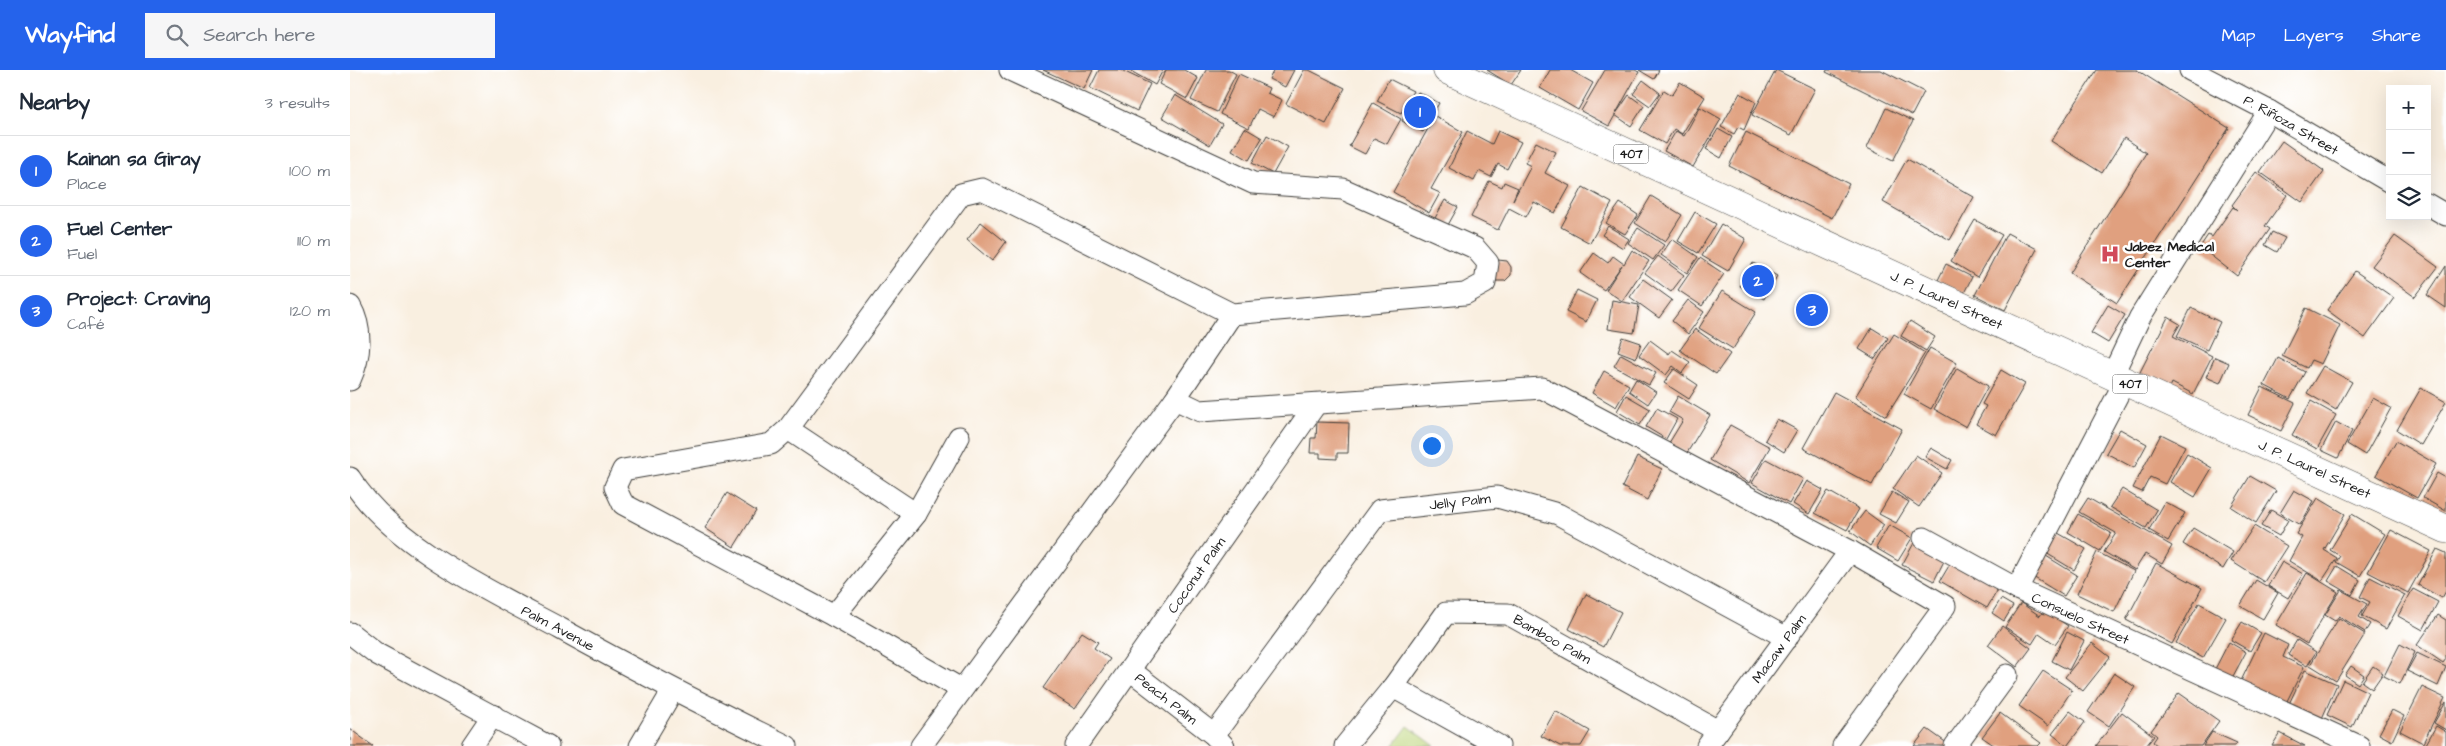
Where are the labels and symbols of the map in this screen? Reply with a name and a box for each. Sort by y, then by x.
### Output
street label: P. Riñoza Street [2240,90,2342,161]
pin: 1 [1404,93,1436,131]
road number: 407 [1614,144,1648,164]
place label: Jabez Medical Center [2124,237,2215,273]
hospital icon: Jabez Medical Center [2099,243,2121,265]
pin: 2 [1742,262,1774,300]
street label: J. P. Laurel Street [1887,266,2006,335]
pin: 3 [1796,291,1828,329]
road number: 407 [2112,374,2148,394]
your location [1419,433,1445,459]
street label: J. P. Laurel Street [2255,435,2374,504]
street label: Jelly Palm [1428,489,1492,515]
street label: Coconut Palm [1163,533,1231,618]
street label: Consuelo Street [2028,588,2133,650]
street label: Palm Avenue [518,601,598,657]
street label: Bamboo Palm [1509,610,1595,669]
street label: Macaw Palm [1747,610,1811,688]
street label: Peach Palm [1130,668,1201,730]

